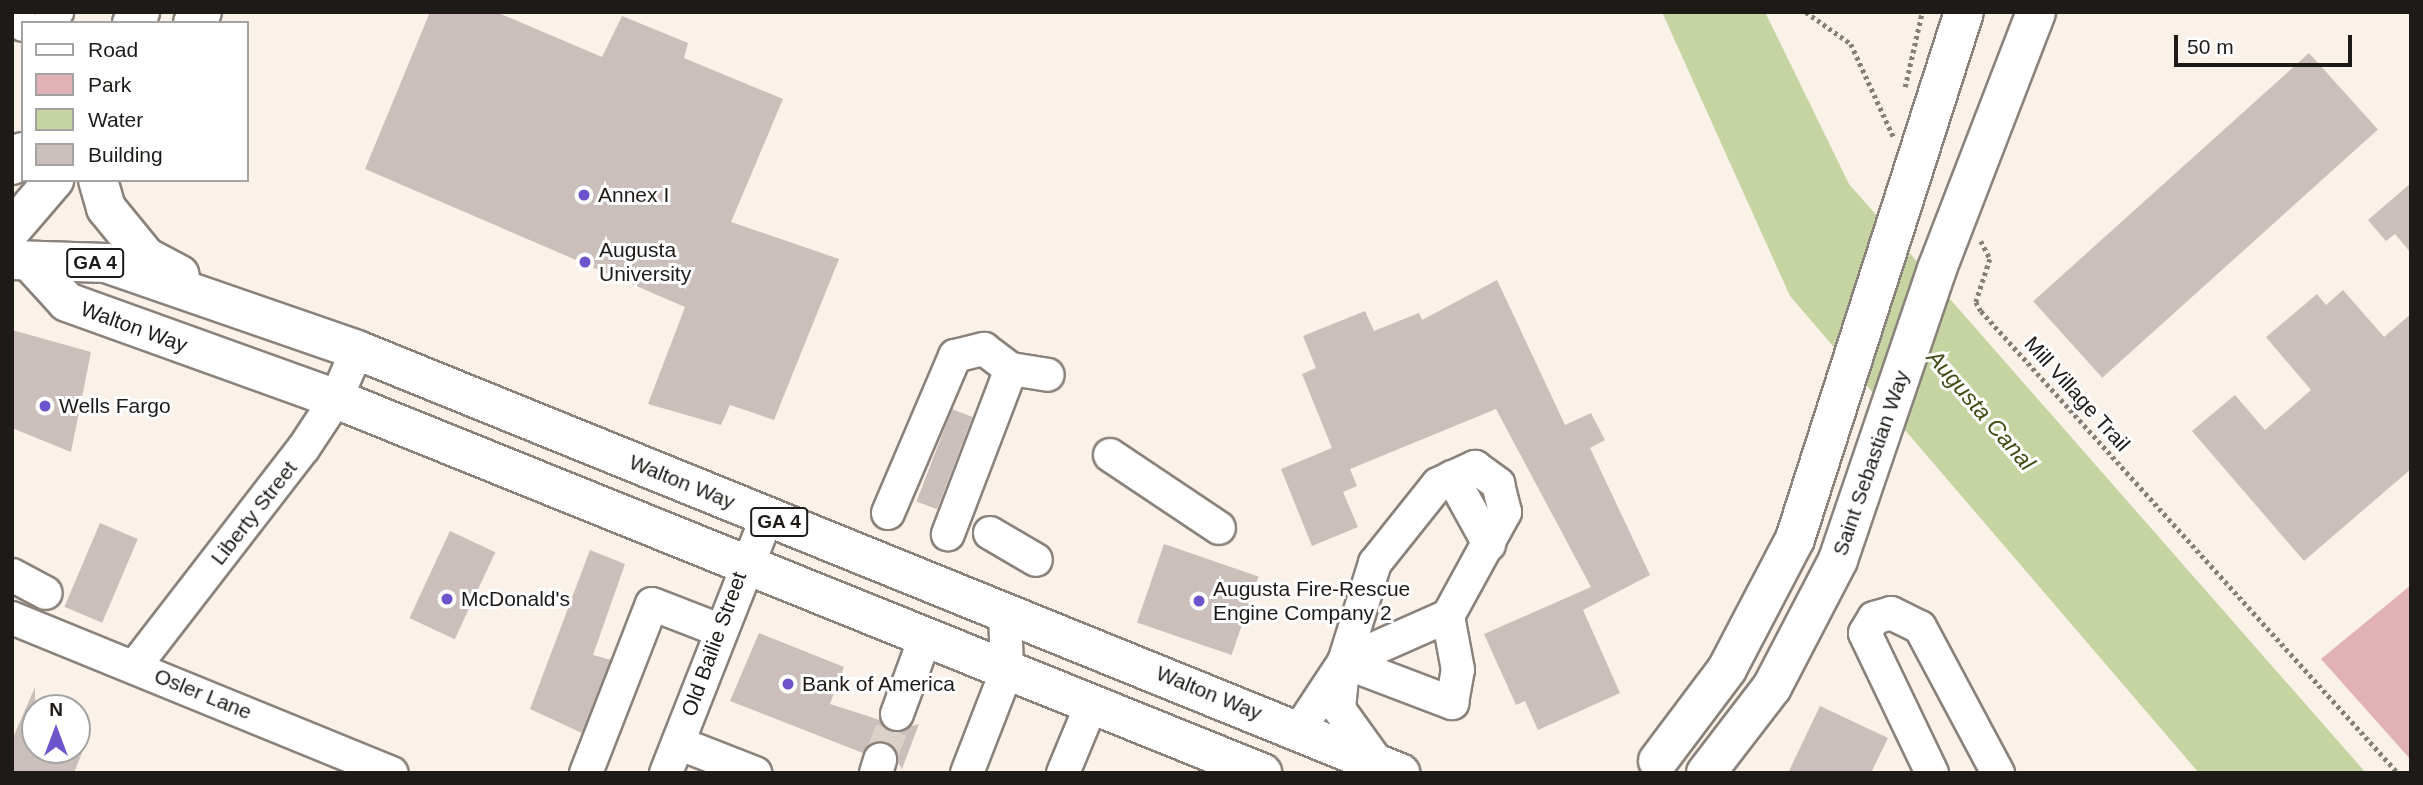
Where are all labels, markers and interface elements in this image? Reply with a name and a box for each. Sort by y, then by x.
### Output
legend [21,21,248,182]
scale bar [2178,21,2356,65]
text: 50 m [2187,35,2234,58]
text: Road [88,38,138,61]
text: Park [88,73,131,96]
text: Water [88,108,143,131]
text: Building [88,143,163,166]
place label: Annex I [598,182,669,208]
marker: Annex I [576,187,592,203]
place label: Augusta University [599,237,691,287]
road number: GA 4 [65,247,125,278]
marker: Augusta University [577,254,593,270]
street label: Walton Way [77,296,191,358]
street label: Mill Village Trail [2019,331,2135,457]
water label: Augusta Canal [1921,344,2041,476]
street label: Saint Sebastian Way [1827,367,1915,559]
place label: Wells Fargo [59,393,171,419]
marker: Wells Fargo [37,398,53,414]
street label: Walton Way [626,449,738,515]
street label: Liberty Street [206,456,302,570]
road number: GA 4 [749,506,809,538]
street label: Old Bailie Street [676,568,752,720]
place label: Augusta Fire-Rescue Engine Company 2 [1213,576,1410,626]
place label: McDonald's [461,586,570,612]
marker: McDonald's [439,591,455,607]
marker: Augusta Fire-Rescue Engine Company 2 [1191,593,1207,609]
street label: Walton Way [1153,660,1265,726]
street label: Osler Lane [151,663,255,725]
place label: Bank of America [802,671,956,697]
marker: Bank of America [780,676,796,692]
north arrow [21,694,91,764]
text: N [49,699,63,720]

